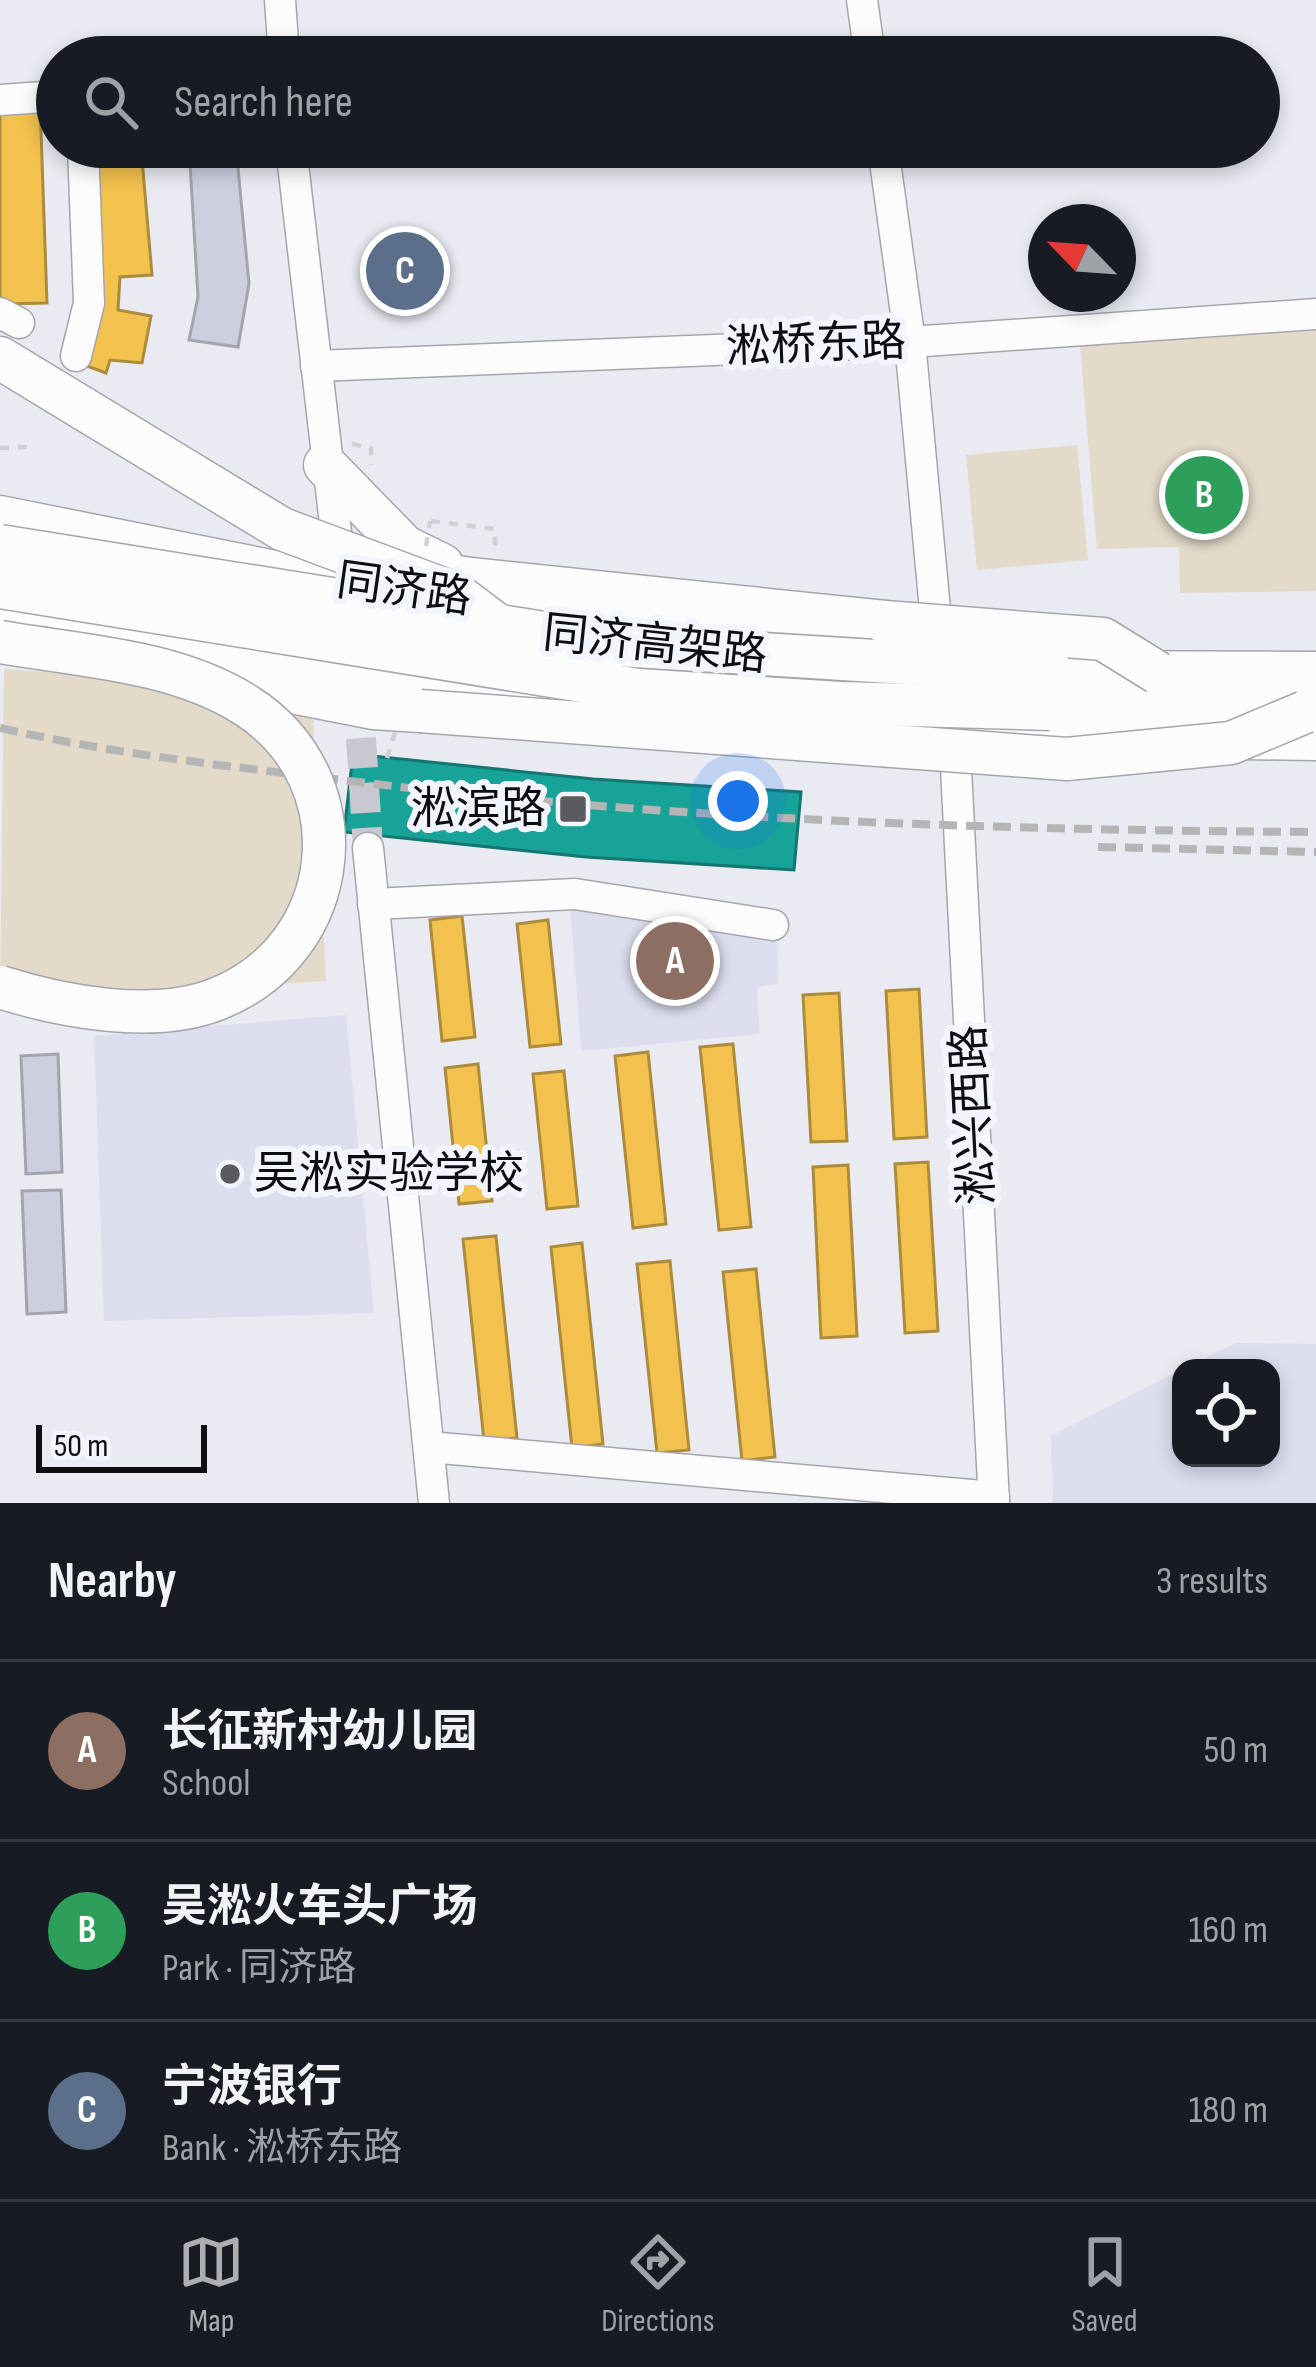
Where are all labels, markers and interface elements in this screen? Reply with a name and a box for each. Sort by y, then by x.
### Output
search box [36,36,1280,168]
icon: search [78,69,144,135]
text: Search here [174,75,353,130]
north arrow [1028,204,1136,312]
pin: C [366,226,444,316]
street label: 淞桥东路 [725,314,907,376]
pin: B [1165,450,1243,540]
street label: 同济路 [333,553,475,627]
street label: 同济高架路 [540,606,770,684]
your location [708,771,768,831]
place label: 淞滨路 [411,782,546,837]
marker: 淞滨路 [557,793,589,825]
pin: A [636,916,714,1006]
street label: 淞兴西路 [942,1024,1006,1206]
place label: 吴淞实验学校 [254,1147,524,1202]
marker: 吴淞实验学校 [217,1161,243,1187]
map controls [1172,1359,1280,1467]
button: locate [1172,1359,1280,1467]
scale bar [36,1419,207,1472]
text: 50 m [54,1426,108,1466]
text: Nearby [48,1551,177,1612]
text: 3 results [1156,1558,1268,1605]
text: 长征新村幼儿园 [162,1705,477,1760]
text: A [78,1727,96,1774]
text: 50 m [1204,1727,1268,1774]
text: School [162,1760,251,1807]
text: 吴淞火车头广场 [162,1880,477,1935]
text: B [78,1907,96,1954]
text: 160 m [1189,1907,1268,1954]
text: Park · 同济路 [162,1945,356,1992]
text: 宁波银行 [162,2060,342,2115]
text: C [77,2087,97,2134]
text: 180 m [1189,2087,1268,2134]
text: Bank · 淞桥东路 [162,2125,402,2172]
tab: Map [178,2229,244,2341]
tab: Directions [601,2229,715,2341]
tab: Saved [1071,2229,1138,2341]

